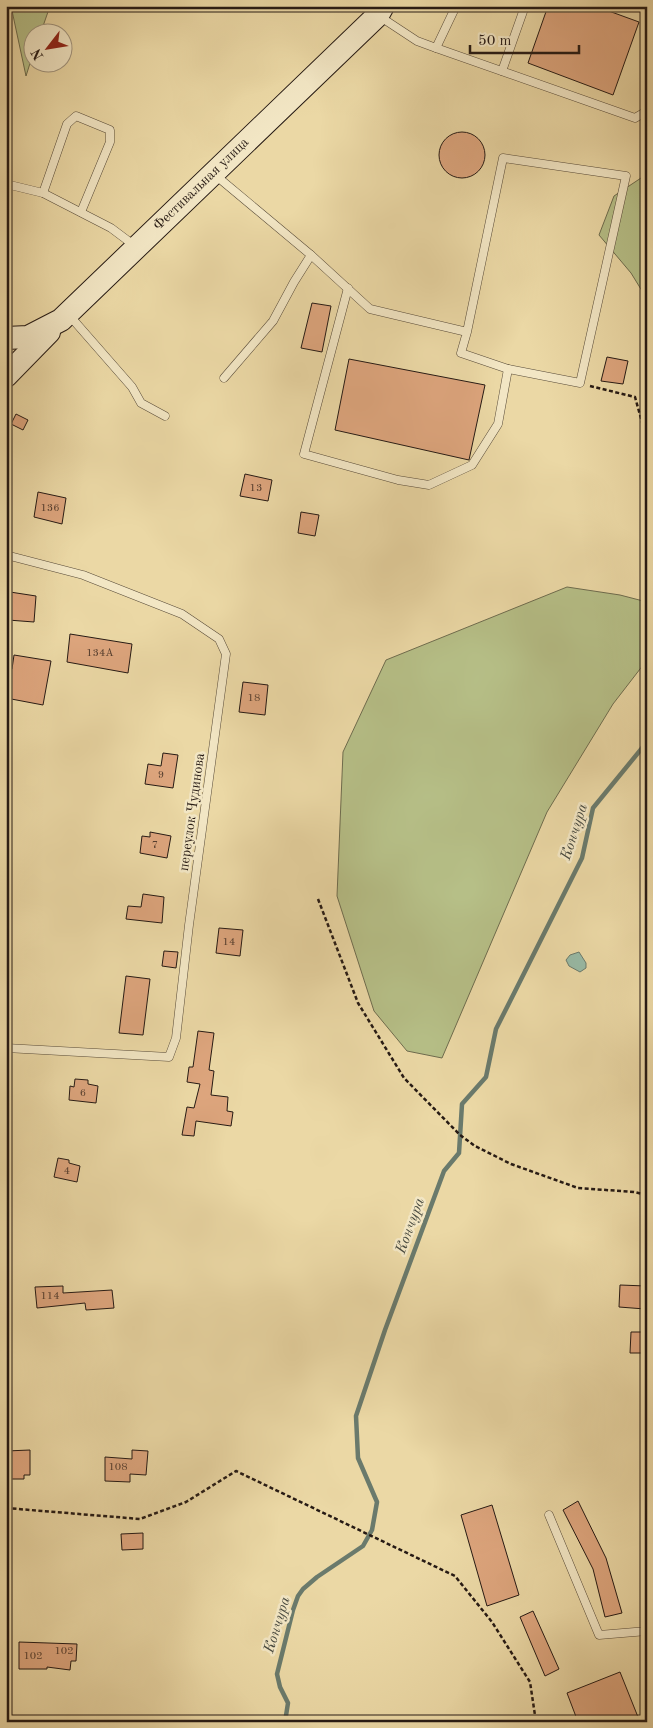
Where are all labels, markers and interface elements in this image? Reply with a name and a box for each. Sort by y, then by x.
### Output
north arrow [22,22,72,72]
scale bar [470,22,579,54]
text: 50 m [478,34,512,49]
text: N [29,46,46,62]
street label: Фестивальная улица [151,135,251,233]
house number: 13 [250,483,262,494]
house number: 136 [40,503,60,514]
house number: 134А [86,648,114,659]
house number: 18 [248,693,260,704]
street label: переулок Чудинова [177,752,207,872]
house number: 9 [158,770,164,781]
water label: Кончура [559,802,591,863]
house number: 7 [152,840,158,851]
house number: 14 [223,937,235,948]
house number: 6 [80,1088,86,1099]
house number: 4 [64,1166,70,1177]
water label: Кончура [394,1196,428,1257]
house number: 114 [40,1291,60,1302]
house number: 108 [108,1462,128,1473]
water label: Кончура [262,1595,294,1656]
house number: 102 [54,1646,74,1657]
house number: 102 [23,1651,43,1662]

